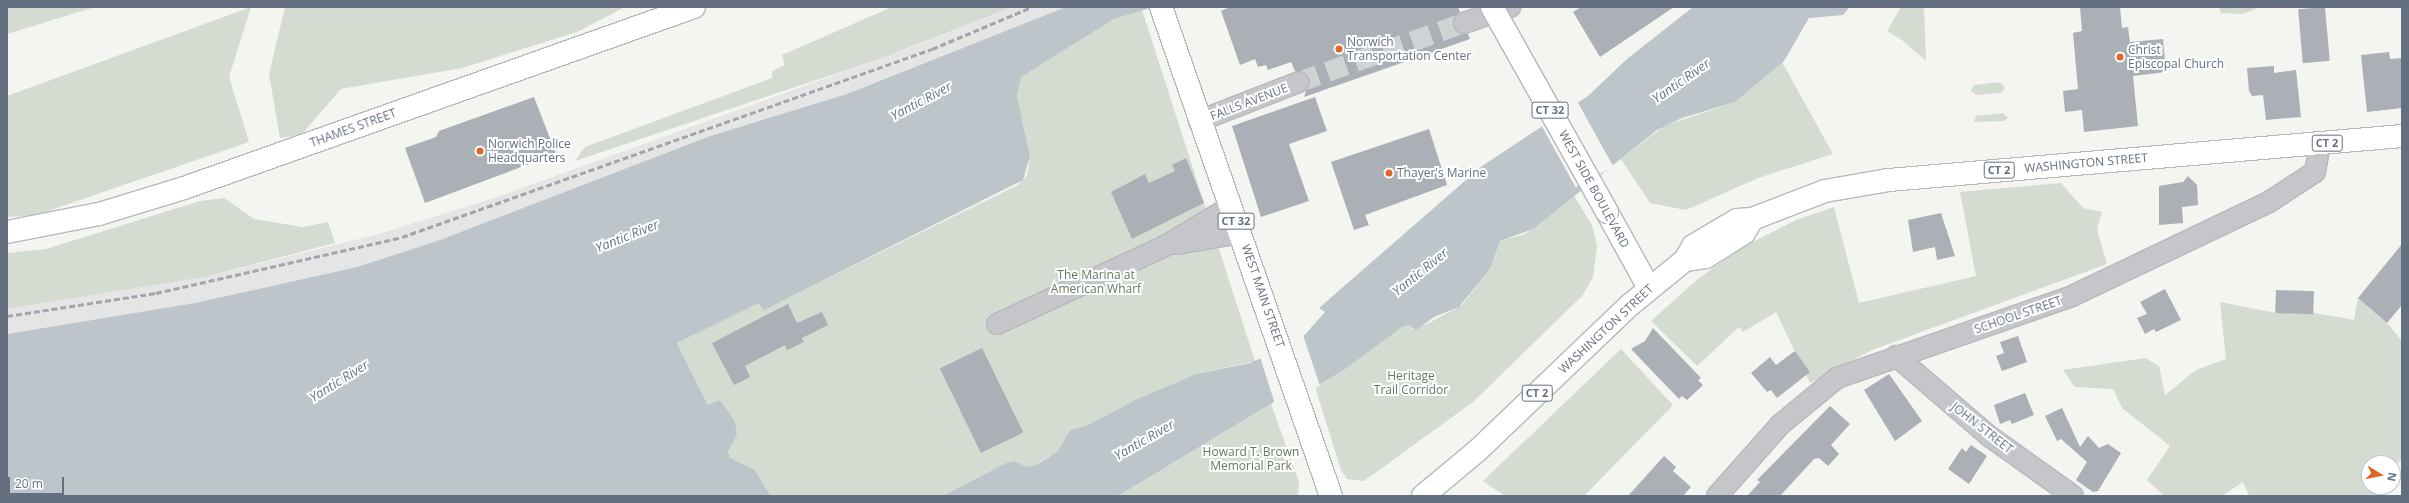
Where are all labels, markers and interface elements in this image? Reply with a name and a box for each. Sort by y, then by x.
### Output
place label: Norwich Transportation Center [1347,35,1471,63]
place label: Christ Episcopal Church [2128,43,2224,71]
marker: Norwich Transportation Center [1334,44,1344,54]
marker: Christ Episcopal Church [2115,52,2125,62]
water label: Yantic River [1649,56,1713,106]
water label: Yantic River [888,78,954,124]
street label: FALLS AVENUE [1208,81,1290,123]
road number: CT 32 [1531,101,1569,119]
street label: THAMES STREET [308,106,398,150]
street label: WEST SIDE BOULEVARD [1556,128,1632,250]
road number: CT 2 [2311,134,2343,152]
place label: Norwich Police Headquarters [488,137,571,165]
marker: Norwich Police Headquarters [475,146,485,156]
street label: WASHINGTON STREET [2024,150,2148,176]
road number: CT 2 [1983,161,2015,179]
place label: Thayer's Marine [1397,166,1486,180]
marker: Thayer's Marine [1384,168,1394,178]
road number: CT 32 [1217,212,1255,230]
water label: Yantic River [593,216,661,256]
street label: WEST MAIN STREET [1239,242,1287,350]
water label: Yantic River [1389,245,1451,299]
park label: The Marina at American Wharf [1051,268,1141,296]
street label: WASHINGTON STREET [1556,282,1656,376]
street label: SCHOOL STREET [1972,293,2064,337]
water label: Yantic River [307,357,371,405]
park label: Heritage Trail Corridor [1374,369,1448,397]
road number: CT 2 [1521,384,1553,402]
street label: JOHN STREET [1948,400,2016,456]
water label: Yantic River [1111,417,1177,463]
park label: Howard T. Brown Memorial Park [1203,445,1299,473]
north arrow [2361,455,2401,495]
scale bar [10,469,66,495]
text: N [2384,471,2400,483]
text: 20 m [15,475,43,492]

